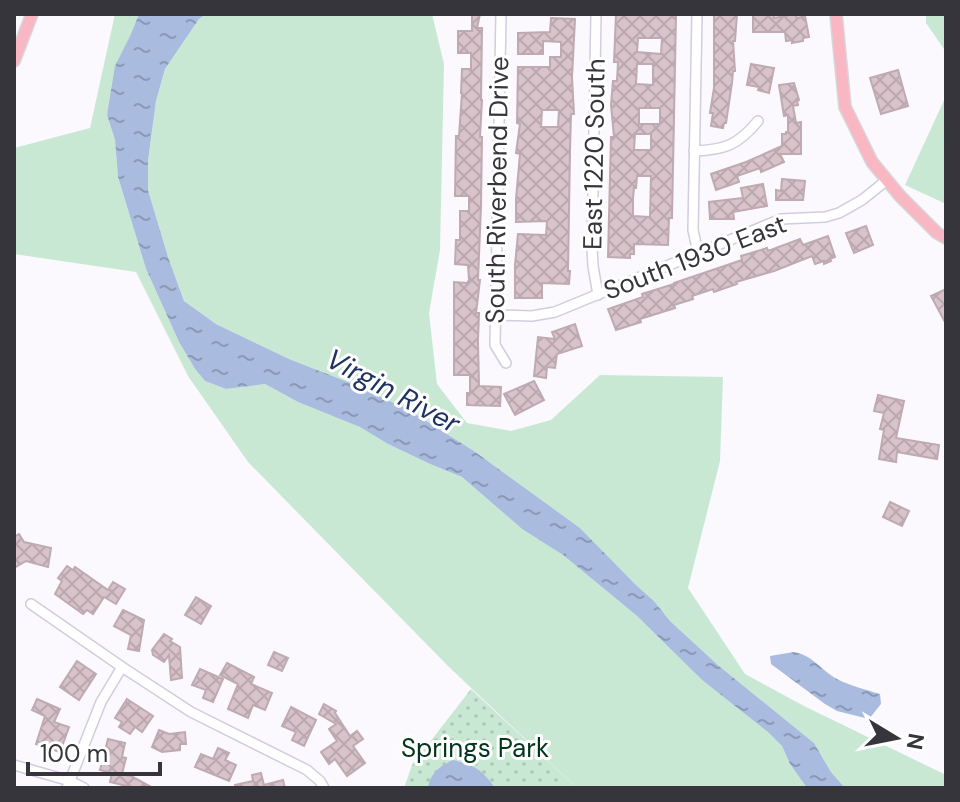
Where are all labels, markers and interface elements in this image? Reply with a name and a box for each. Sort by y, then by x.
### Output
street label: South Riverbend Drive [478,56,516,324]
street label: East 1220 South [575,58,613,250]
street label: South 1930 East [599,207,791,307]
water label: Virgin River [320,340,467,442]
north arrow [856,698,936,778]
scale bar [28,726,160,776]
park label: Springs Park [401,731,549,765]
text: N [900,731,931,752]
text: 100 m [40,738,108,769]

